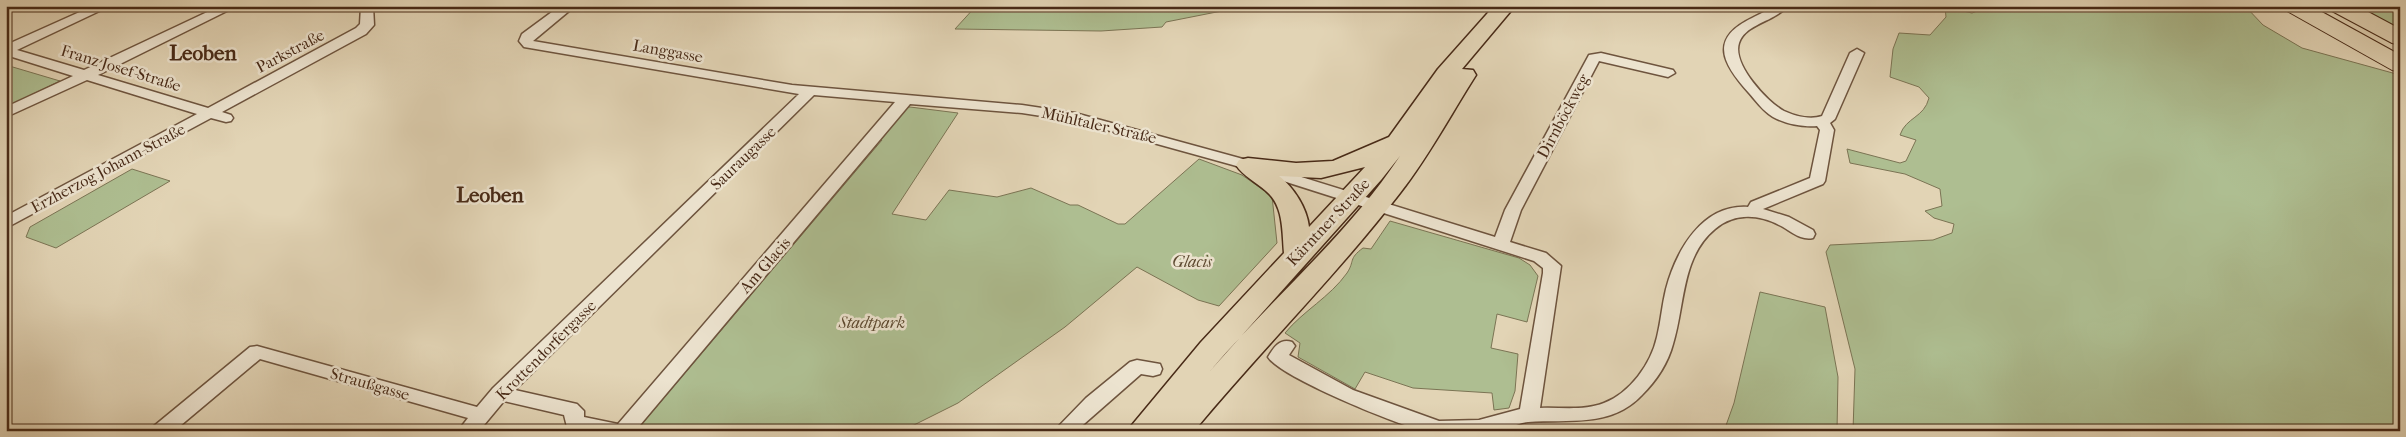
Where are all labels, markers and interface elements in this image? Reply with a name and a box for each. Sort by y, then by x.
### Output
street label: Parkstraße [253,25,327,77]
street label: Langgasse [632,36,704,66]
street label: Franz Josef-Straße [59,41,183,95]
district label: Leoben [169,41,237,65]
street label: Dirnböckweg [1533,70,1593,161]
street label: Mühltaler Straße [1040,103,1158,147]
street label: Erzherzog Johann-Straße [28,119,189,217]
street label: Sauraugasse [706,122,780,194]
street label: Kärntner Straße [1282,174,1374,270]
district label: Leoben [456,183,524,207]
street label: Am Glacis [735,233,795,298]
park label: Glacis [1172,252,1213,271]
street label: Krottendorfergasse [492,296,600,404]
park label: Stadtpark [838,313,905,332]
street label: Straußgasse [328,364,412,404]

